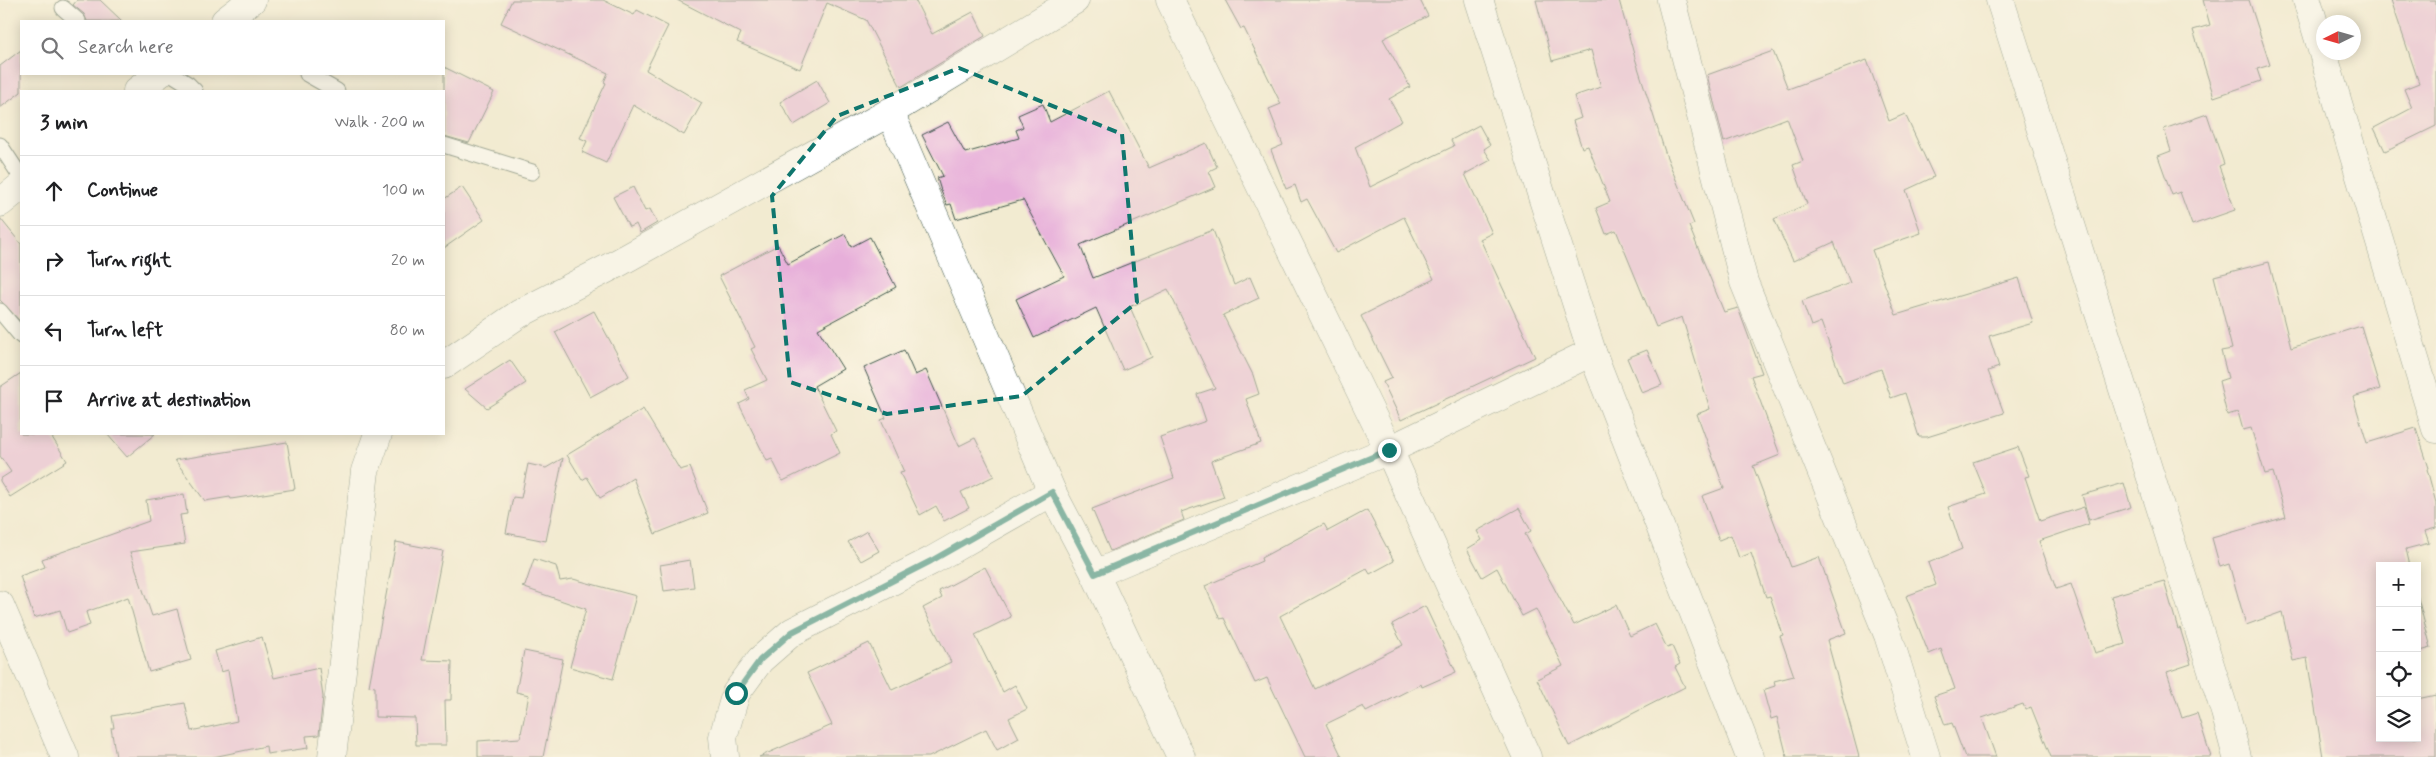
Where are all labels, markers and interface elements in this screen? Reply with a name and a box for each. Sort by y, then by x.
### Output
north arrow [2316,15,2361,60]
search box [20,20,445,75]
icon: search [38,34,66,62]
text: Search here [78,35,174,60]
text: 3 min [40,109,88,137]
text: Walk · 200 m [334,112,425,133]
icon: ahead [40,177,68,205]
text: Continue [87,178,158,203]
text: 100 m [382,180,425,201]
icon: right [40,247,68,275]
text: Turn right [87,248,171,273]
text: 20 m [391,250,425,271]
icon: left [40,317,68,345]
text: Turn left [87,318,163,343]
text: 80 m [390,320,425,341]
icon: arrive [40,387,68,415]
text: Arrive at destination [87,388,251,413]
route end [1378,439,1401,462]
map controls [2376,562,2421,742]
button: + [2376,562,2421,607]
button: − [2376,607,2421,652]
button: locate [2376,652,2421,697]
route start [725,682,748,705]
button: layers [2376,697,2421,742]

